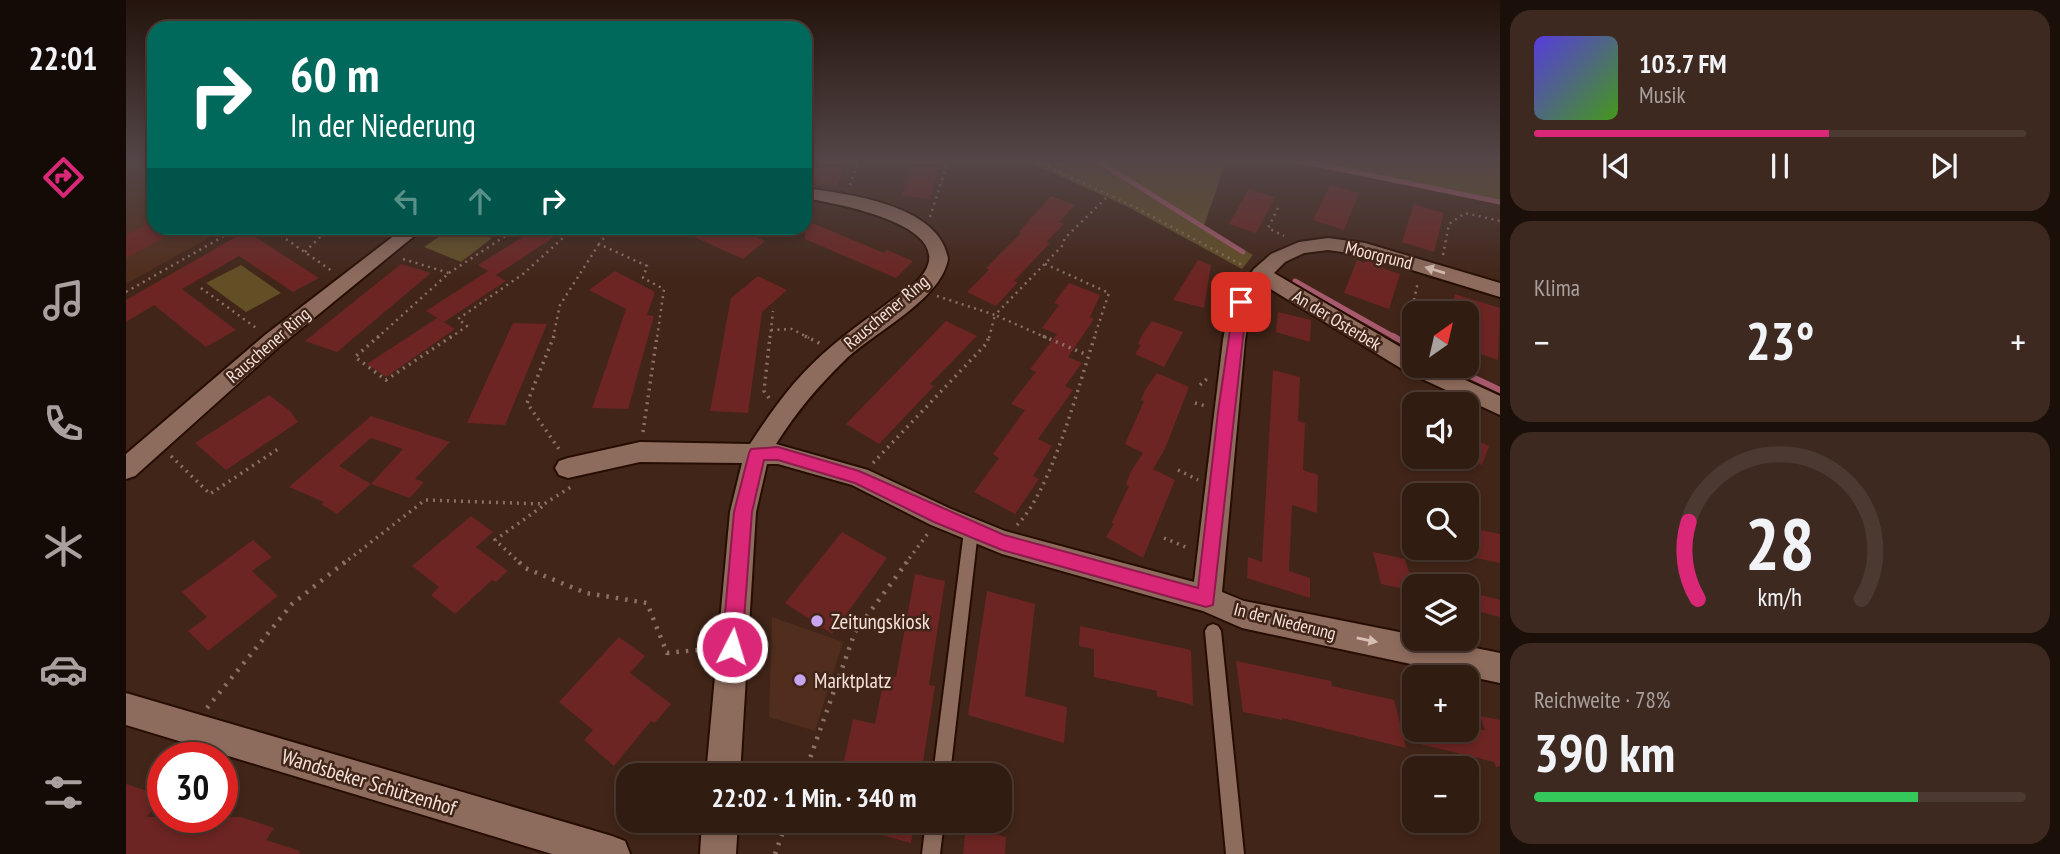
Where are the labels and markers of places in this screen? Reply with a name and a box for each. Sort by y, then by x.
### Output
pin [1211,272,1271,332]
place label: Zeitungskiosk [831,608,930,635]
marker: Zeitungskiosk [809,613,825,629]
place label: Marktplatz [814,667,891,694]
marker: Marktplatz [792,672,808,688]

